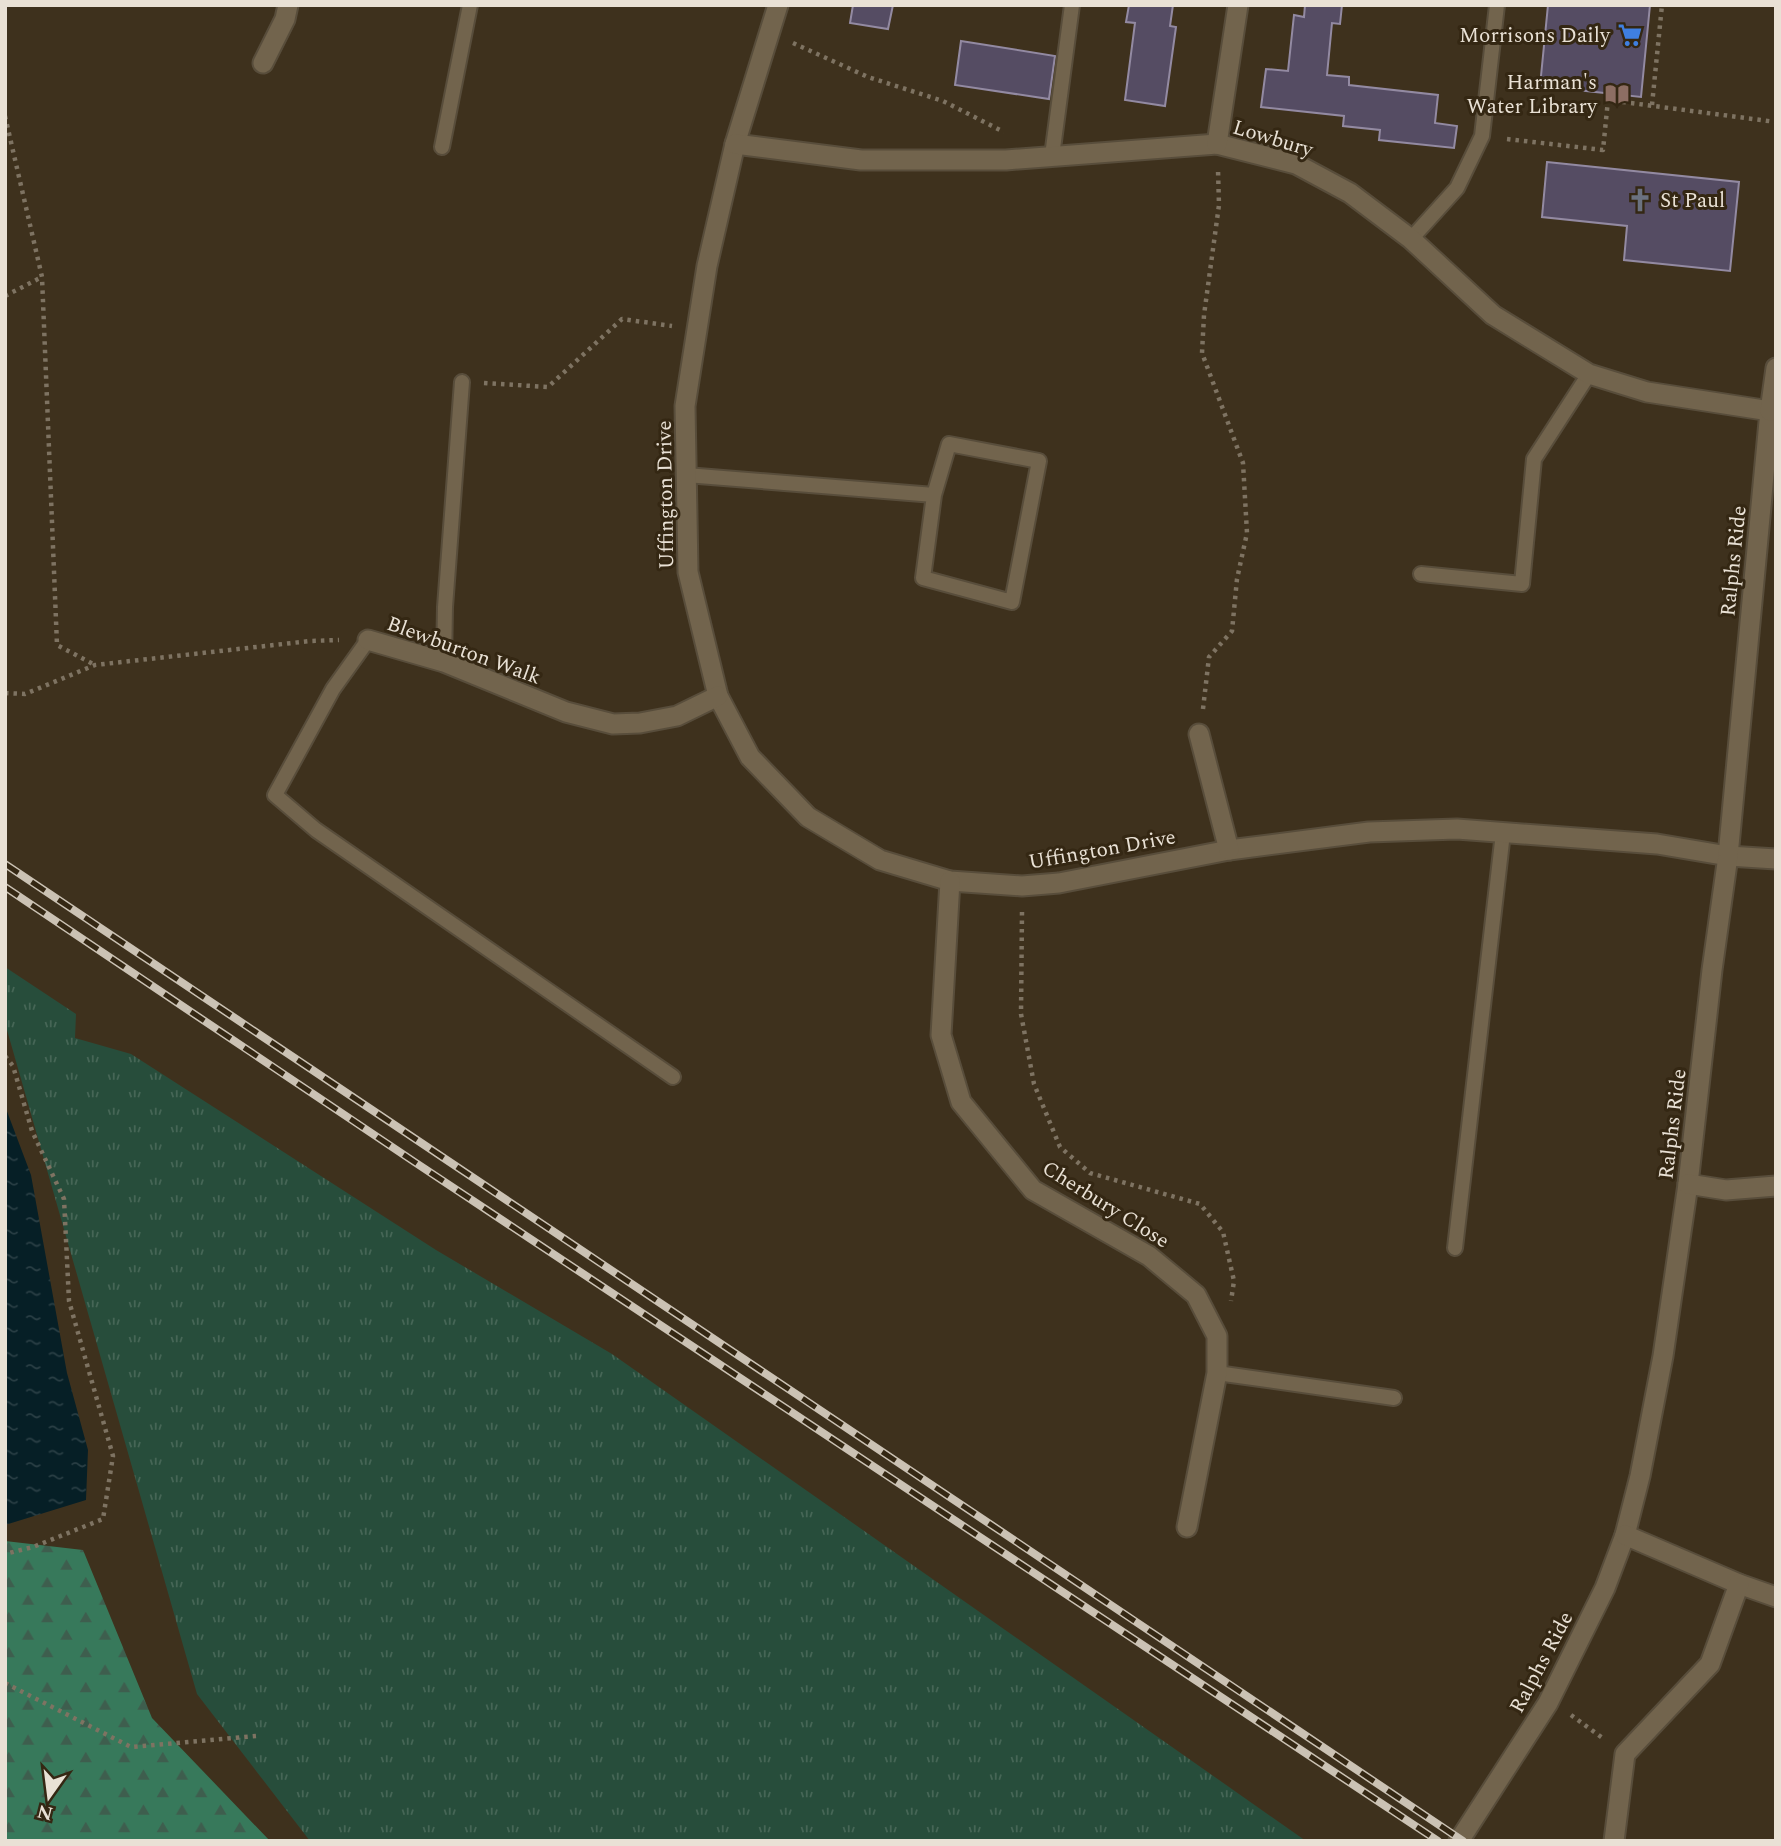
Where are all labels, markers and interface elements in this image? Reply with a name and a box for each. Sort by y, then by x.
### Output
place label: Morrisons Daily [1459,20,1611,52]
supermarket icon: Morrisons Daily [1616,21,1644,49]
place label: Harman's Water Library [1467,67,1598,123]
library icon: Harman's Water Library [1603,80,1631,108]
street label: Lowbury [1229,112,1318,167]
place label: St Paul [1660,185,1725,217]
church icon: St Paul [1626,186,1654,214]
street label: Uffington Drive [649,420,683,570]
street label: Ralphs Ride [1712,504,1756,618]
street label: Blewburton Walk [382,608,546,694]
street label: Uffington Drive [1026,821,1178,879]
street label: Ralphs Ride [1650,1067,1696,1181]
street label: Cherbury Close [1035,1153,1176,1257]
street label: Ralphs Ride [1502,1606,1582,1719]
north arrow [14,1762,84,1832]
text: N [34,1796,56,1828]

